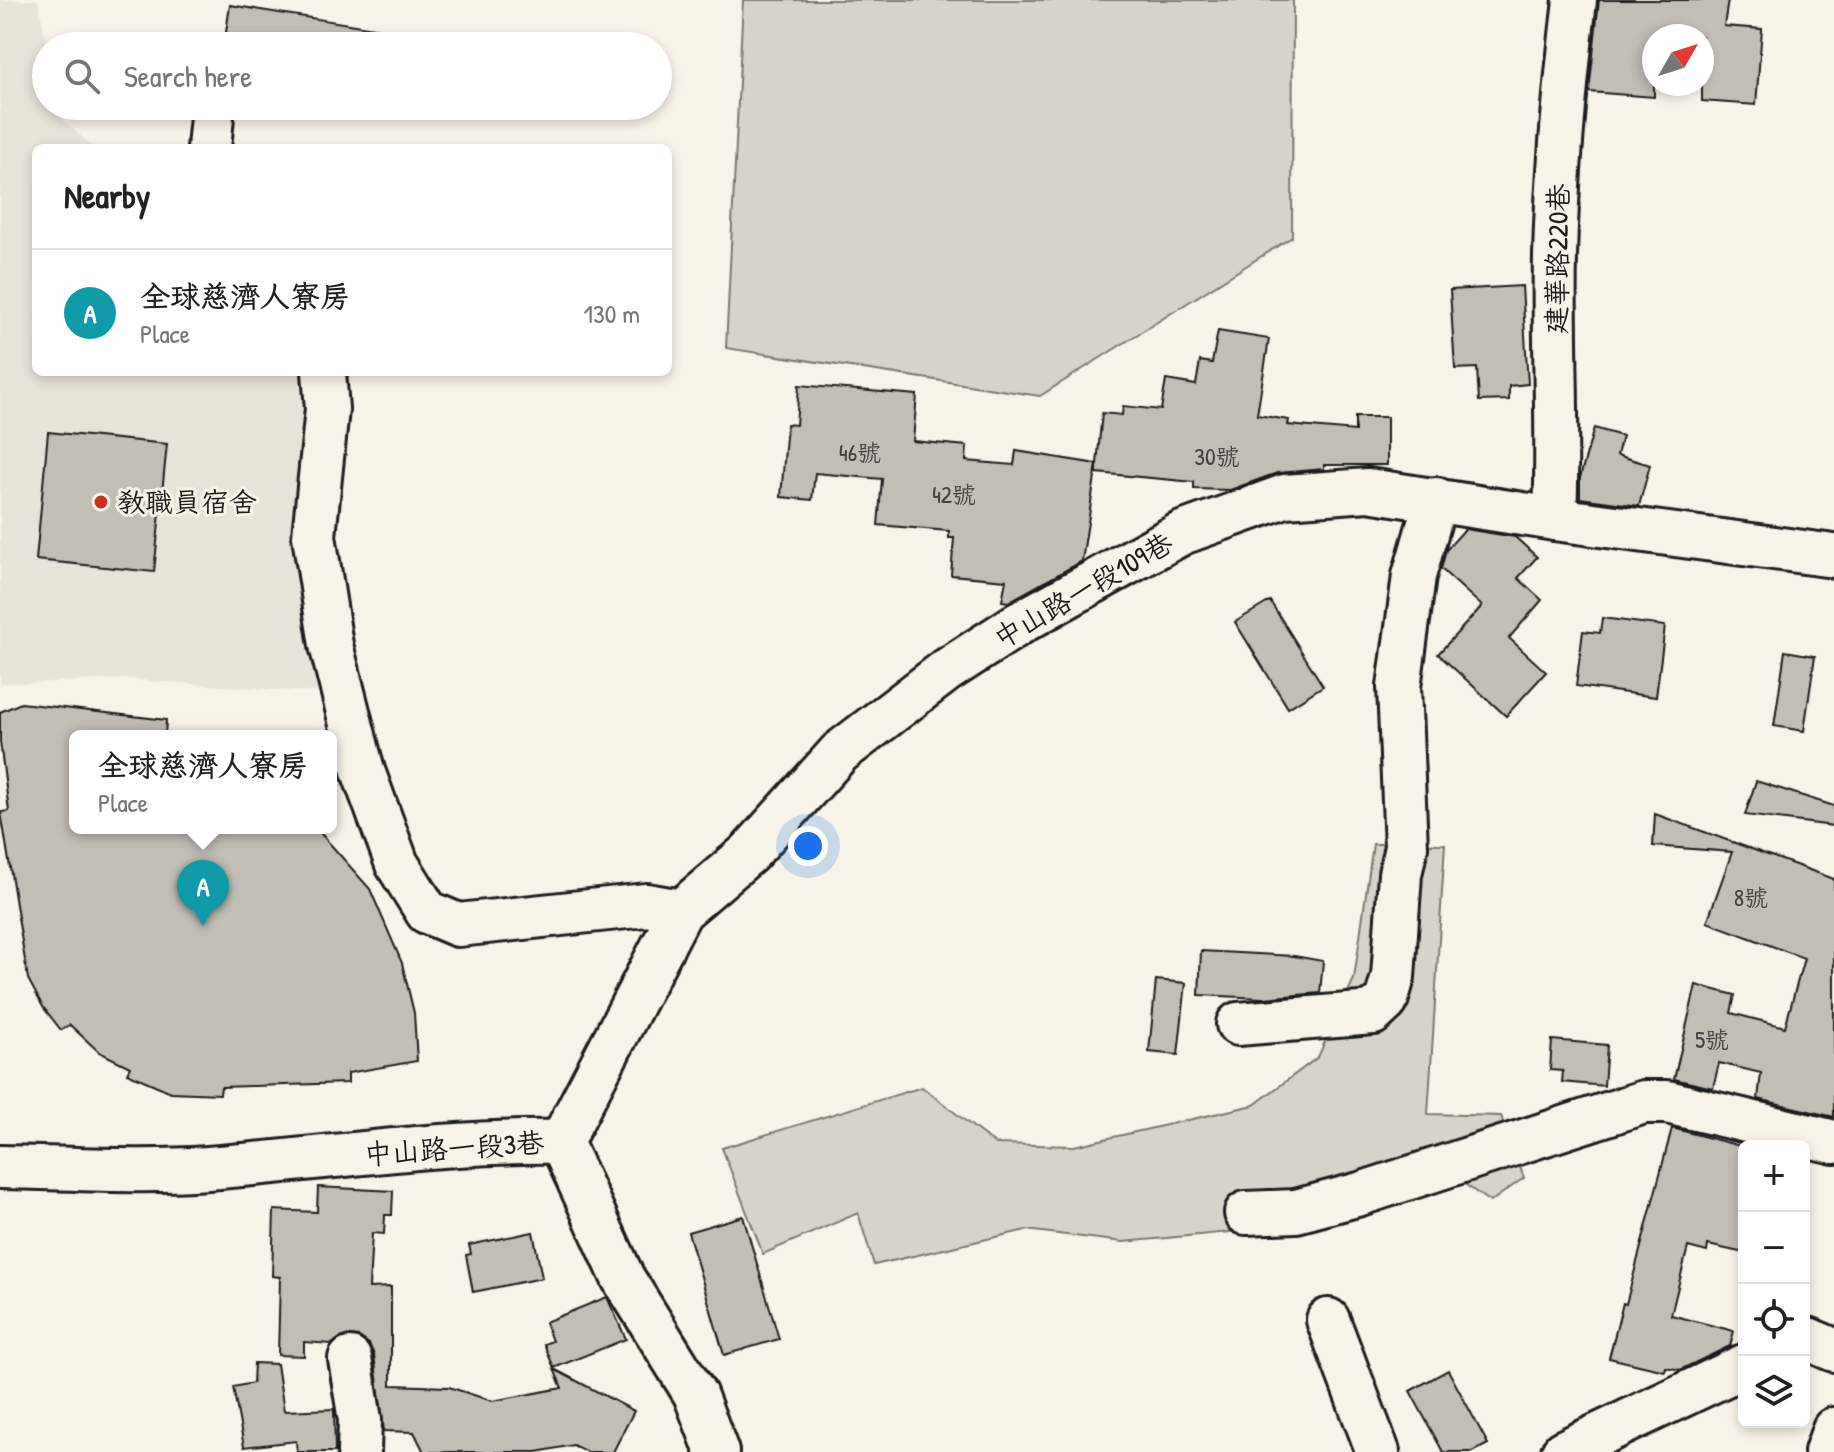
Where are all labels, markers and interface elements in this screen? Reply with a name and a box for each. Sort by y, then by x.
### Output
north arrow [1642,24,1714,96]
search box [32,32,672,120]
icon: search [60,54,104,98]
text: Search here [124,56,252,96]
text: Nearby [64,173,150,219]
street label: 建華路220巷 [1537,182,1577,335]
text: 全球慈濟人寮房 [140,276,350,316]
text: A [84,296,96,331]
text: 130 m [584,296,640,331]
text: Place [140,316,190,351]
house number: 46號 [839,436,881,468]
house number: 30號 [1194,440,1240,472]
house number: 42號 [932,478,976,510]
place label: 教職員宿舍 [117,483,257,521]
marker: 教職員宿舍 [92,493,110,511]
street label: 中山路一段109巷 [986,523,1180,657]
popup [69,730,337,834]
text: 全球慈濟人寮房 [98,745,308,785]
text: Place [98,785,148,820]
your location [788,826,828,866]
pin: A [177,860,229,926]
house number: 8號 [1734,881,1768,913]
house number: 5號 [1695,1023,1729,1055]
street label: 中山路一段3巷 [363,1123,546,1173]
map controls [1738,1140,1810,1428]
button: + [1738,1140,1810,1212]
button: − [1738,1212,1810,1284]
button: locate [1738,1284,1810,1356]
button: layers [1738,1356,1810,1428]

